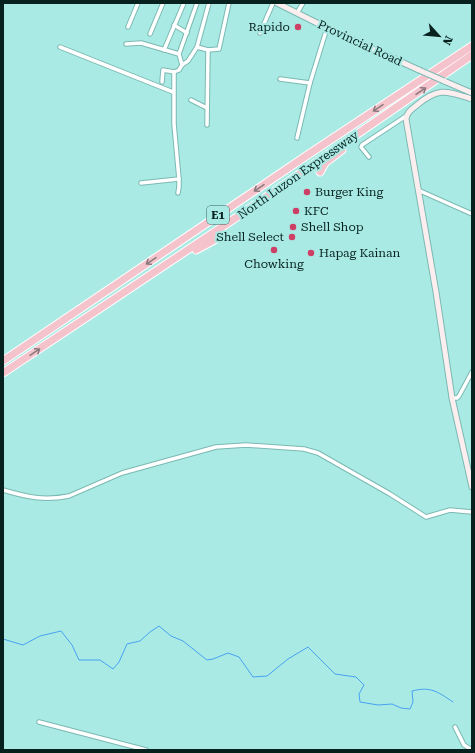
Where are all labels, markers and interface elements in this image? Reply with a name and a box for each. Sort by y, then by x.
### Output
north arrow [419,16,459,56]
street label: Provincial Road [316,17,405,69]
place label: Rapido [249,20,290,34]
marker: Rapido [293,22,303,32]
text: N [440,34,455,48]
one-way arrow [416,87,427,95]
one-way arrow [372,104,384,112]
street label: North Luzon Expressway [235,127,362,222]
one-way arrow [253,184,264,192]
place label: Burger King [315,185,384,199]
marker: Burger King [302,187,312,197]
place label: KFC [304,204,329,218]
road number: E1 [207,206,229,224]
marker: KFC [291,206,301,216]
place label: Shell Shop [301,220,364,234]
marker: Shell Shop [288,222,298,232]
place label: Shell Select [216,230,285,244]
marker: Shell Select [287,232,297,242]
marker: Chowking [269,245,279,255]
place label: Hapag Kainan [319,246,401,260]
marker: Hapag Kainan [306,248,316,258]
one-way arrow [146,257,157,265]
place label: Chowking [244,257,304,271]
one-way arrow [30,348,41,356]

